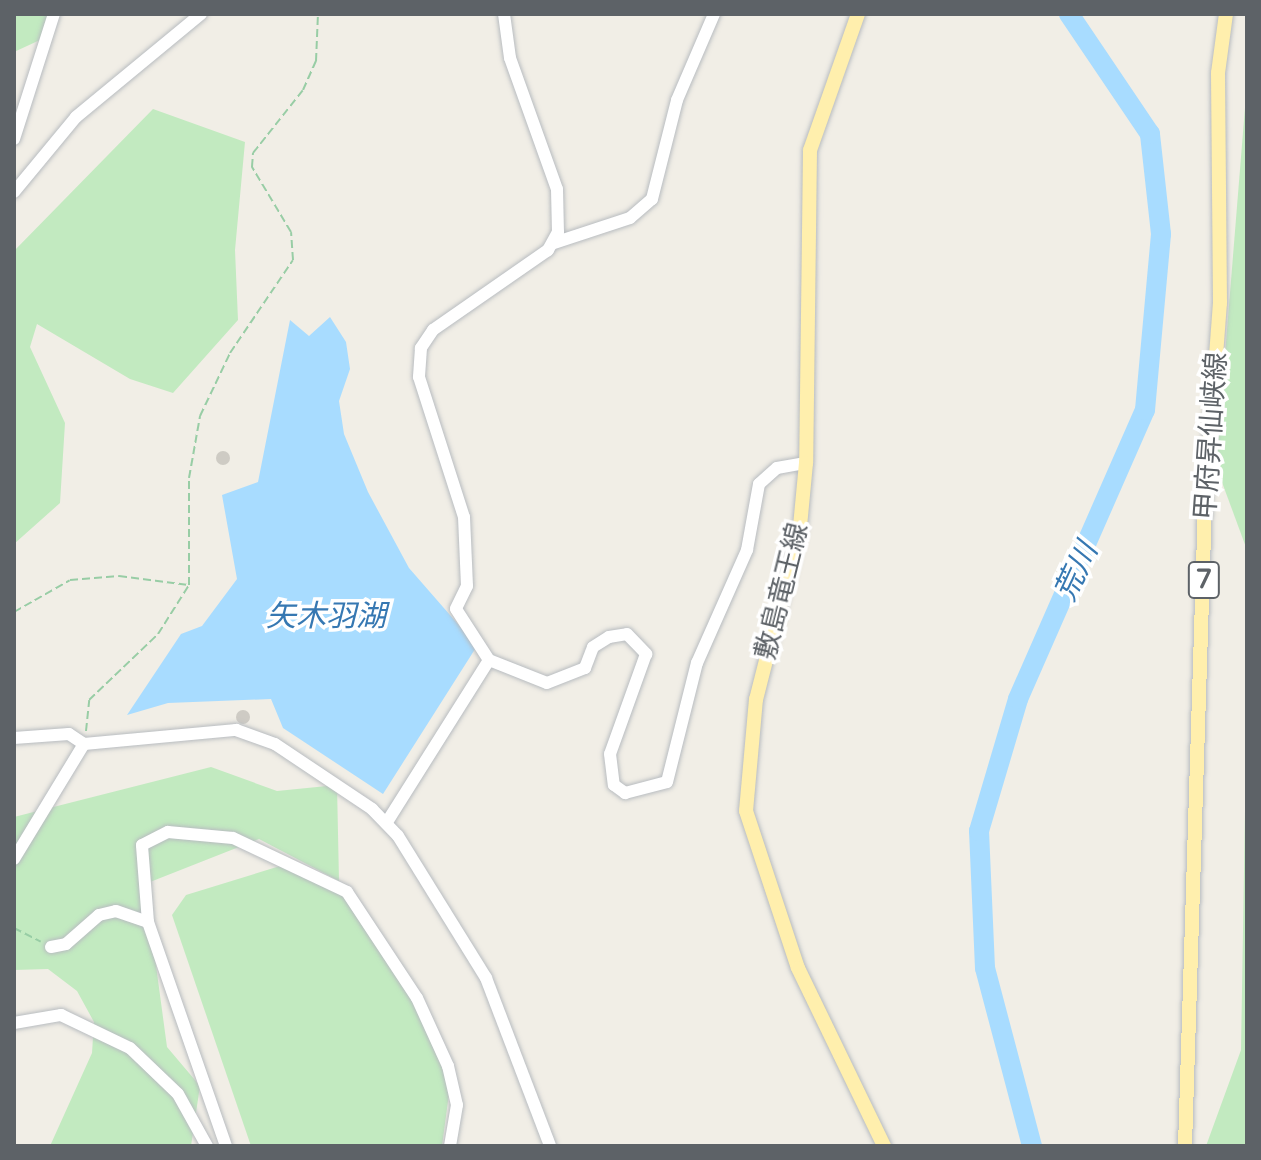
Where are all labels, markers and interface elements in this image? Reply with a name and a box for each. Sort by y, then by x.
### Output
street label: 甲府昇仙峡線 [1188,351,1234,521]
street label: 敷島竜王線 [749,519,815,663]
water label: 荒川 [1048,537,1106,607]
road number: 7 [1186,558,1222,602]
water label: 矢木羽湖 [266,599,386,635]

